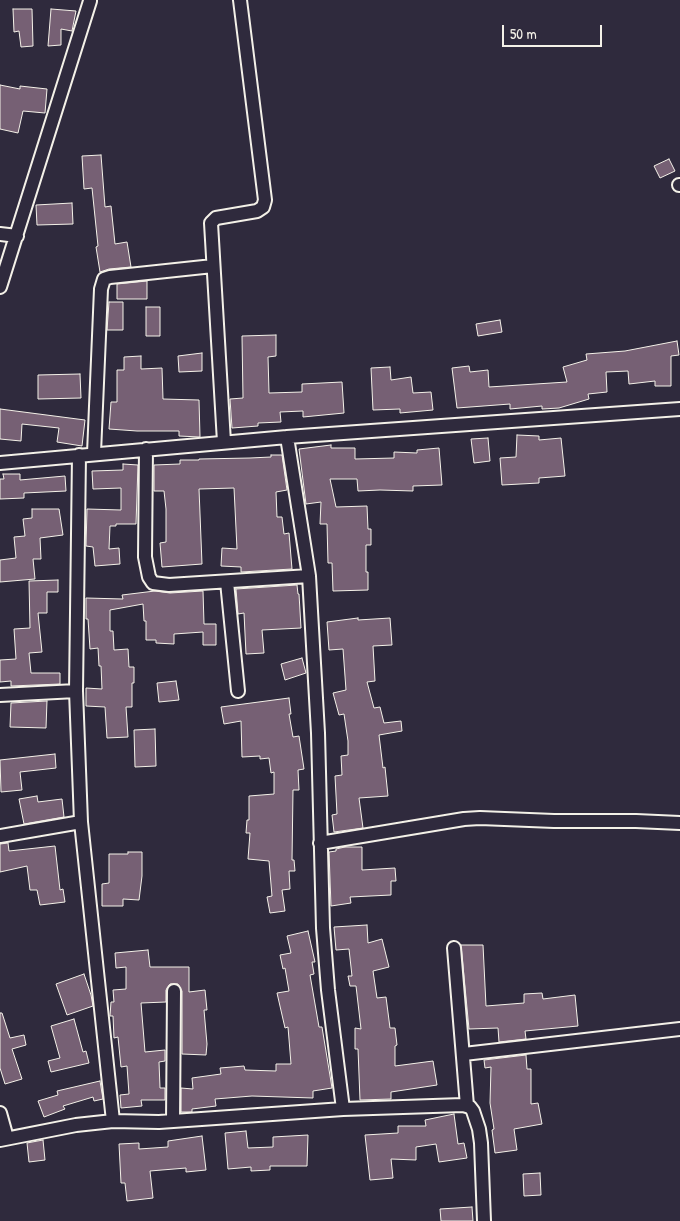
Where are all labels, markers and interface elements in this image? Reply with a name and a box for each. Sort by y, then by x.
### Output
scale bar [505,15,605,47]
text: 50 m [510,23,537,44]

